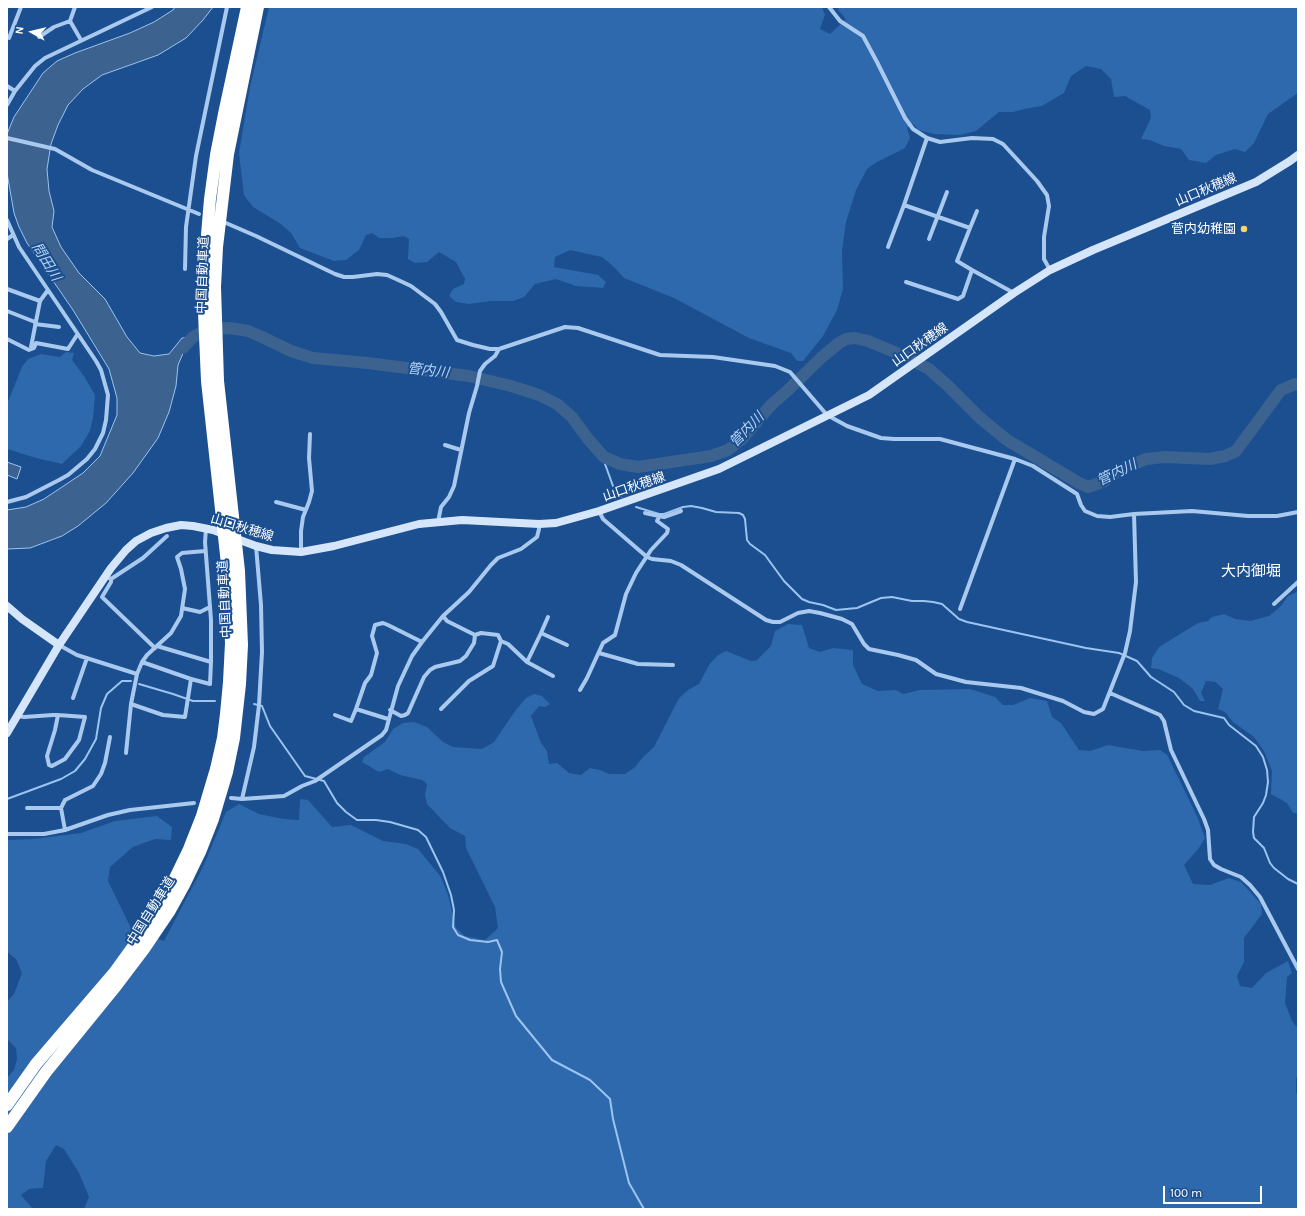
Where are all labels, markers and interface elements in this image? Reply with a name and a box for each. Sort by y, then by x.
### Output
north arrow [12,12,52,52]
text: N [13,25,27,35]
street label: 山口秋穂線 [1173,170,1239,210]
place label: 菅内幼稚園 [1171,221,1236,237]
marker: 菅内幼稚園 [1239,224,1249,234]
street label: 中国自動車道 [194,236,212,314]
water label: 問田川 [28,240,64,284]
street label: 山口秋穂線 [889,320,951,370]
water label: 管内川 [406,360,450,382]
water label: 管内川 [726,409,768,451]
water label: 管内川 [1094,456,1140,490]
street label: 山口秋穂線 [601,469,667,505]
street label: 山口秋穂線 [209,511,275,545]
street label: 中国自動車道 [215,560,235,638]
district label: 大内御堀 [1221,563,1281,581]
street label: 中国自動車道 [124,874,178,948]
scale bar [1165,1178,1264,1204]
text: 100 m [1170,1186,1202,1200]

